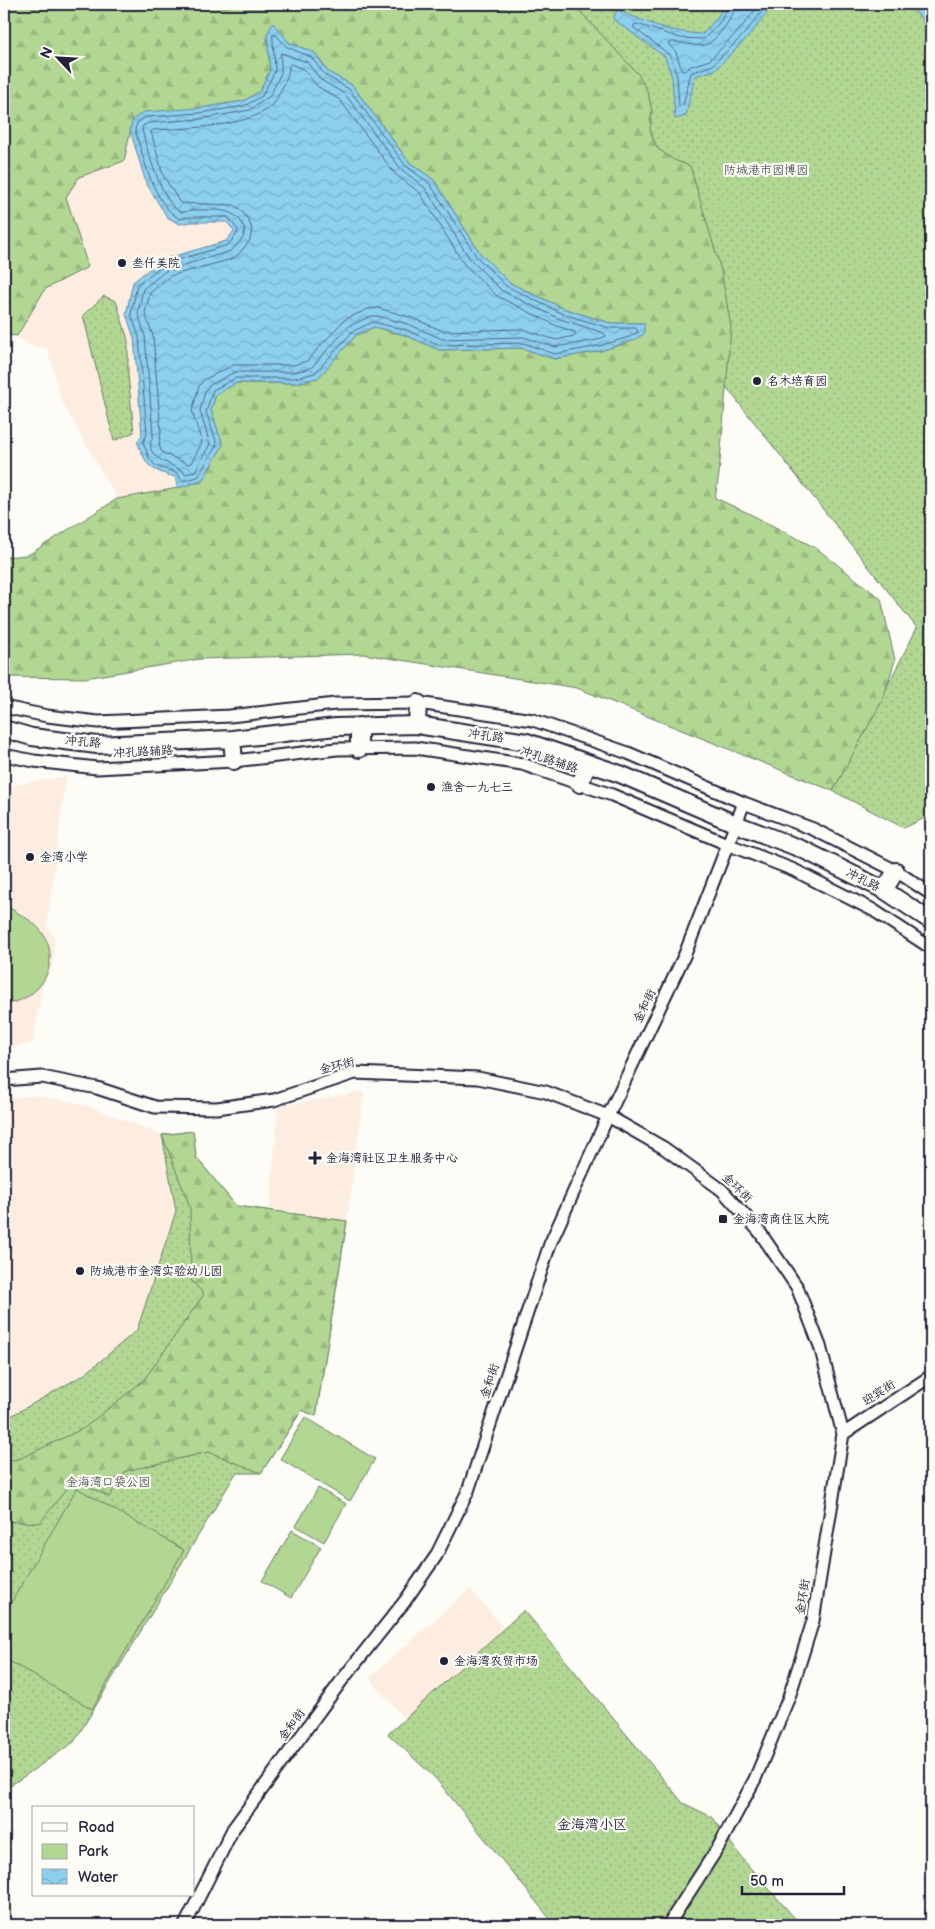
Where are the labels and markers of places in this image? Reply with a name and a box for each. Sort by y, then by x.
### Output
place label: 叁仟美院 [132,256,180,271]
marker: 叁仟美院 [116,257,128,269]
place label: 名木培育园 [767,374,827,389]
marker: 名木培育园 [751,375,763,387]
place label: 渔舍一九七三 [441,780,513,795]
marker: 渔舍一九七三 [425,781,437,793]
place label: 金湾小学 [40,850,88,865]
marker: 金湾小学 [24,851,36,863]
marker: 金海湾社区卫生服务中心 [308,1151,322,1165]
place label: 金海湾社区卫生服务中心 [326,1151,458,1166]
place label: 金海湾商住区大院 [733,1212,829,1227]
marker: 金海湾商住区大院 [717,1213,729,1225]
place label: 防城港市金湾实验幼儿园 [90,1264,222,1279]
marker: 防城港市金湾实验幼儿园 [74,1265,86,1277]
place label: 金海湾农贸市场 [454,1654,538,1669]
marker: 金海湾农贸市场 [438,1655,450,1667]

